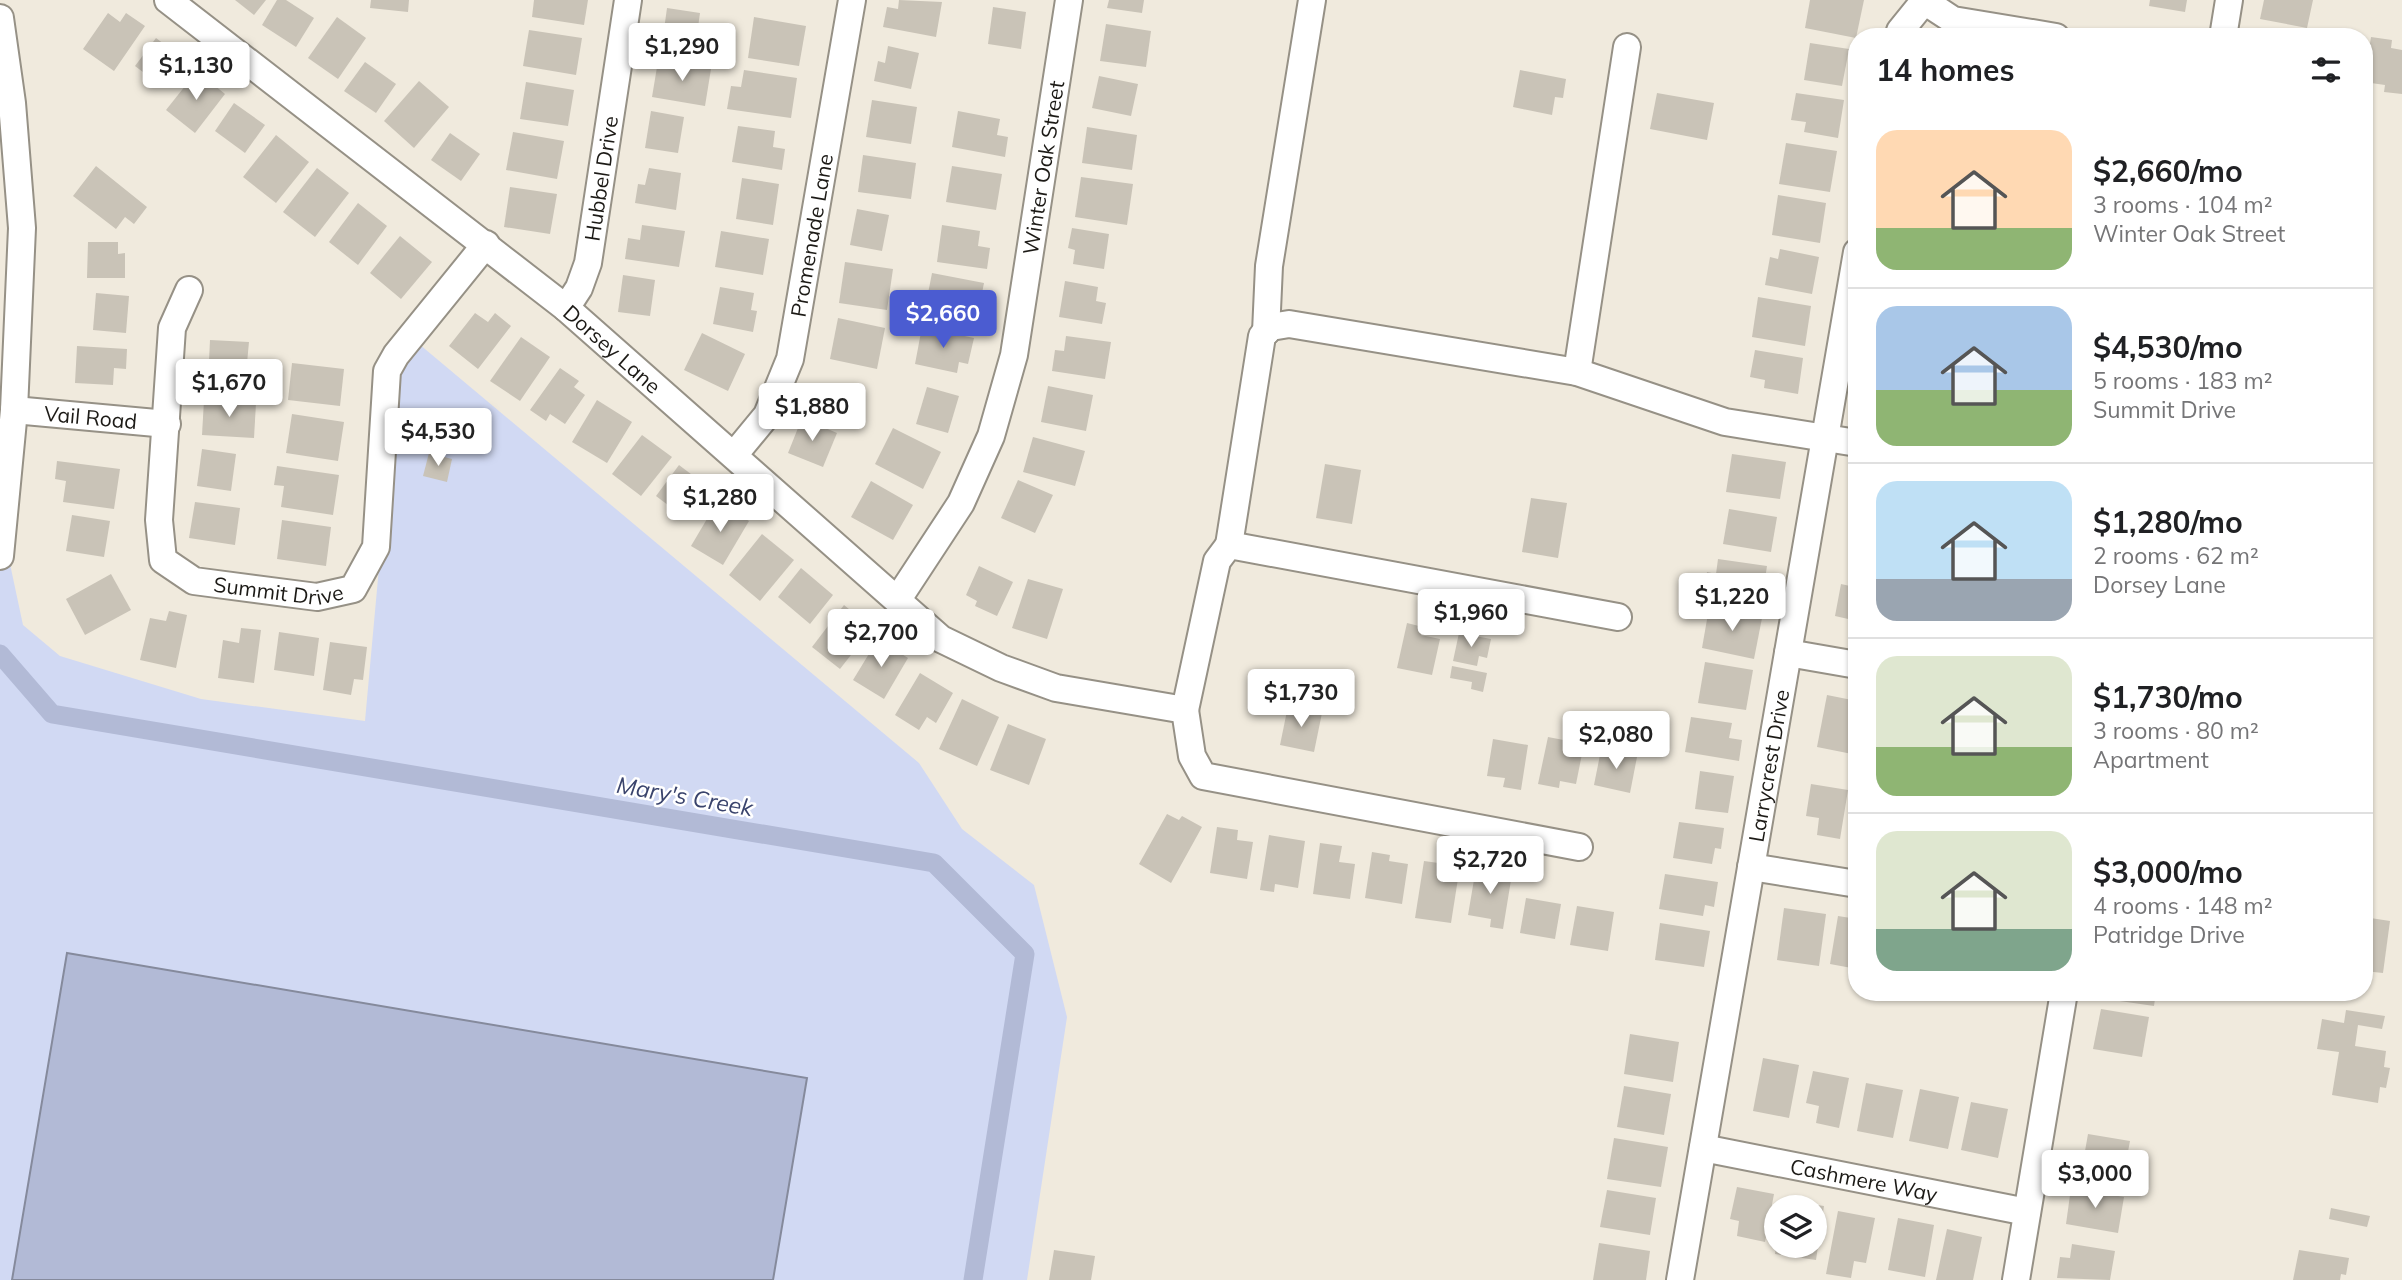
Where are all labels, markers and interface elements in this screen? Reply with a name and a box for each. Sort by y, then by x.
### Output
pin: $1,290 [625,24,739,83]
text: $1,290 [645,31,719,60]
pin: $1,130 [139,42,253,102]
text: $1,130 [159,50,233,79]
text: 14 homes [1876,51,2015,89]
icon: filters [2307,51,2345,89]
street label: Winter Oak Street [1017,79,1069,256]
street label: Hubbel Drive [579,114,623,243]
street label: Promenade Lane [785,152,838,319]
text: $2,660/mo [2093,152,2243,190]
icon: home [1932,158,2016,242]
text: 3 rooms · 104 m² [2093,190,2273,219]
text: Winter Oak Street [2093,219,2285,248]
pin: $2,660 [886,290,1000,350]
text: $2,660 [906,298,980,327]
street label: Dorsey Lane [558,299,666,399]
text: $4,530/mo [2093,328,2243,366]
icon: home [1932,334,2016,418]
pin: $1,670 [172,360,286,419]
text: 5 rooms · 183 m² [2093,366,2273,395]
text: $1,670 [192,367,266,396]
pin: $1,880 [755,384,869,443]
text: $1,880 [775,391,849,420]
text: Summit Drive [2093,395,2236,424]
street label: Vail Road [43,400,138,434]
pin: $4,530 [381,408,495,468]
text: $4,530 [401,416,475,445]
pin: $1,280 [663,475,777,534]
text: $1,280 [683,482,757,511]
text: $1,280/mo [2093,503,2243,541]
icon: home [1932,509,2016,593]
text: 2 rooms · 62 m² [2093,541,2259,570]
text: Dorsey Lane [2093,570,2226,599]
street label: Summit Drive [212,571,346,610]
pin: $1,220 [1675,574,1789,633]
text: $1,220 [1695,581,1769,610]
pin: $1,960 [1414,590,1528,649]
text: $1,960 [1434,597,1508,626]
pin: $2,700 [824,610,938,669]
text: $2,700 [844,617,918,646]
pin: $1,730 [1244,670,1358,729]
text: $1,730 [1264,677,1338,706]
text: $1,730/mo [2093,678,2243,716]
icon: home [1932,684,2016,768]
street label: Larrycrest Drive [1743,687,1794,844]
pin: $2,080 [1559,712,1673,771]
text: 3 rooms · 80 m² [2093,716,2259,745]
text: $2,080 [1579,719,1653,748]
text: Apartment [2093,745,2209,774]
water label: Mary's Creek [614,770,757,822]
pin: $2,720 [1433,836,1547,896]
text: $2,720 [1453,844,1527,873]
text: $3,000/mo [2093,853,2243,891]
icon: home [1932,859,2016,943]
text: 4 rooms · 148 m² [2093,891,2273,920]
text: Patridge Drive [2093,920,2245,949]
pin: $3,000 [2038,1150,2152,1210]
street label: Cashmere Way [1788,1153,1940,1207]
text: $3,000 [2058,1158,2132,1187]
map controls [1764,1195,1827,1258]
button: layers [1764,1195,1827,1258]

